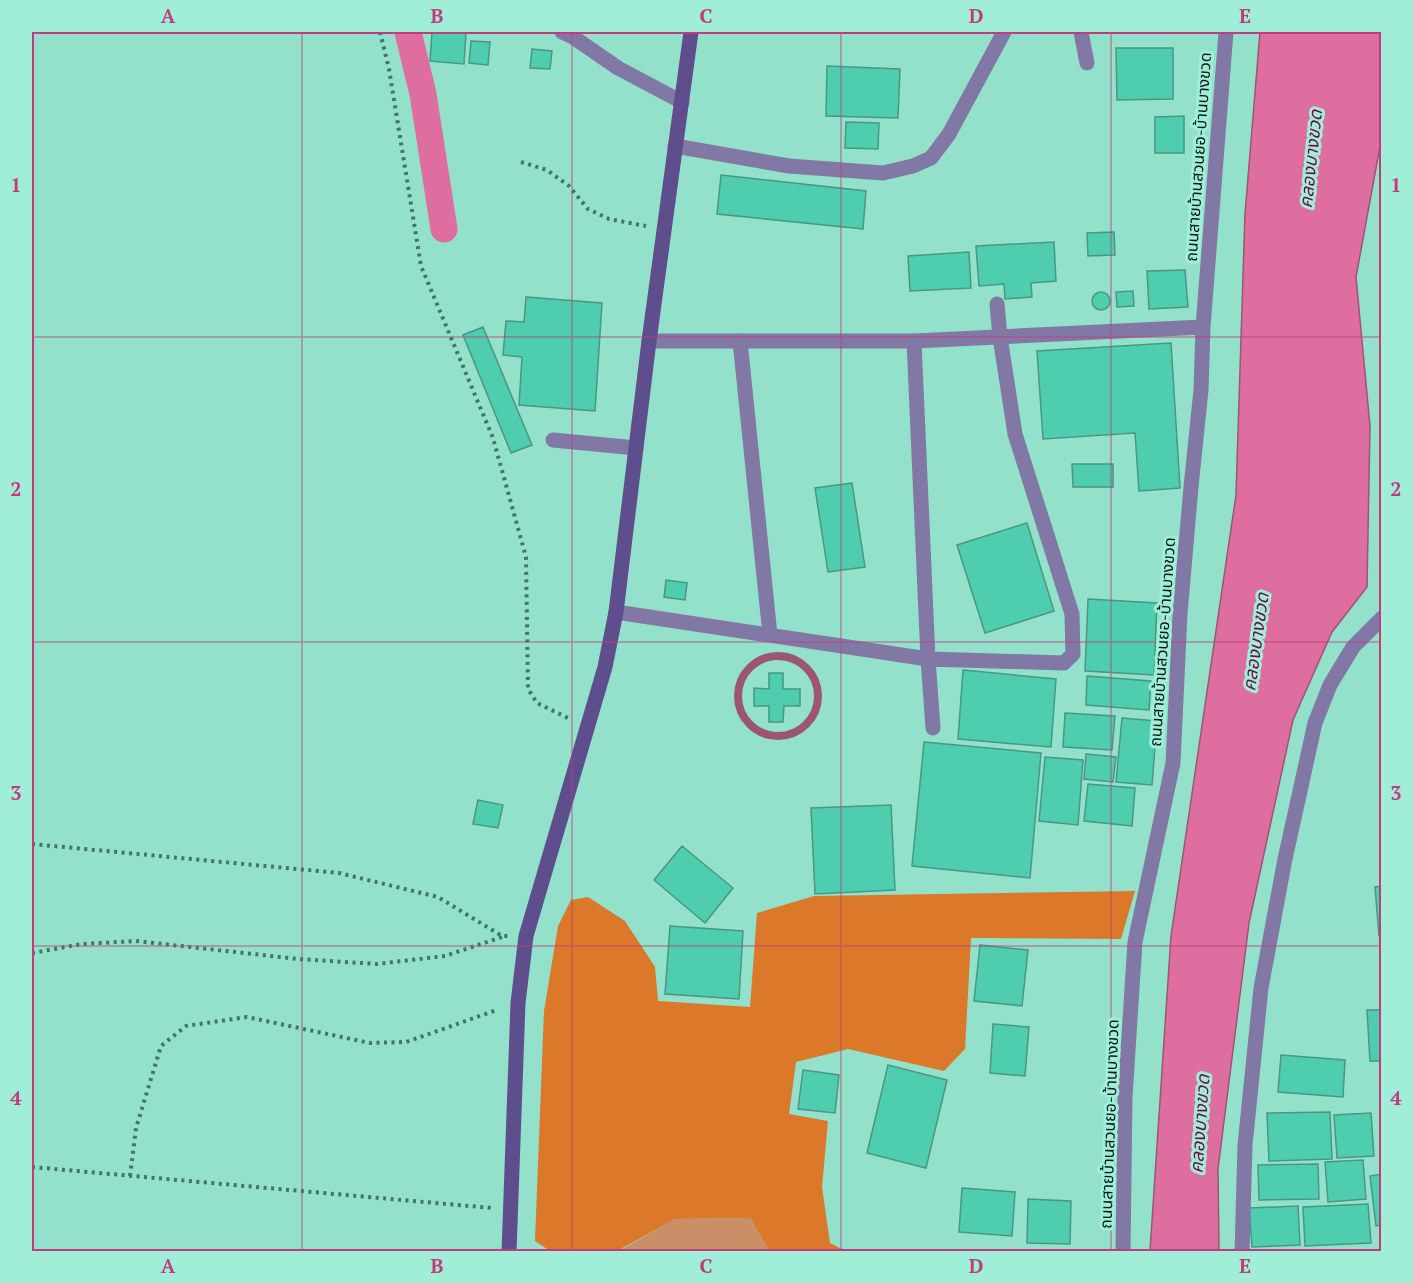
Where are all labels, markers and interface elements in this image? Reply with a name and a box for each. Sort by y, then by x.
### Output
text: A [161,2,176,29]
text: B [431,2,444,29]
text: C [699,2,713,29]
text: D [969,2,983,29]
text: E [1239,2,1251,29]
street label: ถนนสายบ้านสวนยอ-บ้านบางขวด [1180,52,1216,262]
water label: คลองบางขวด [1293,108,1327,209]
text: 1 [10,171,22,198]
text: 1 [1390,171,1402,198]
text: 2 [10,475,22,502]
text: 2 [1390,475,1402,502]
street label: ถนนสายบ้านสวนยอ-บ้านบางขวด [1144,537,1180,747]
water label: คลองบางขวด [1236,590,1274,693]
text: 3 [10,779,22,806]
text: 3 [1390,779,1402,806]
street label: ถนนสายบ้านสวนยอ-บ้านบางขวด [1094,1019,1124,1229]
water label: คลองบางขวด [1184,1073,1214,1174]
text: 4 [10,1084,22,1111]
text: 4 [1390,1084,1402,1111]
text: A [161,1252,176,1279]
text: B [431,1252,444,1279]
text: C [699,1252,713,1279]
text: D [969,1252,983,1279]
text: E [1239,1252,1251,1279]

